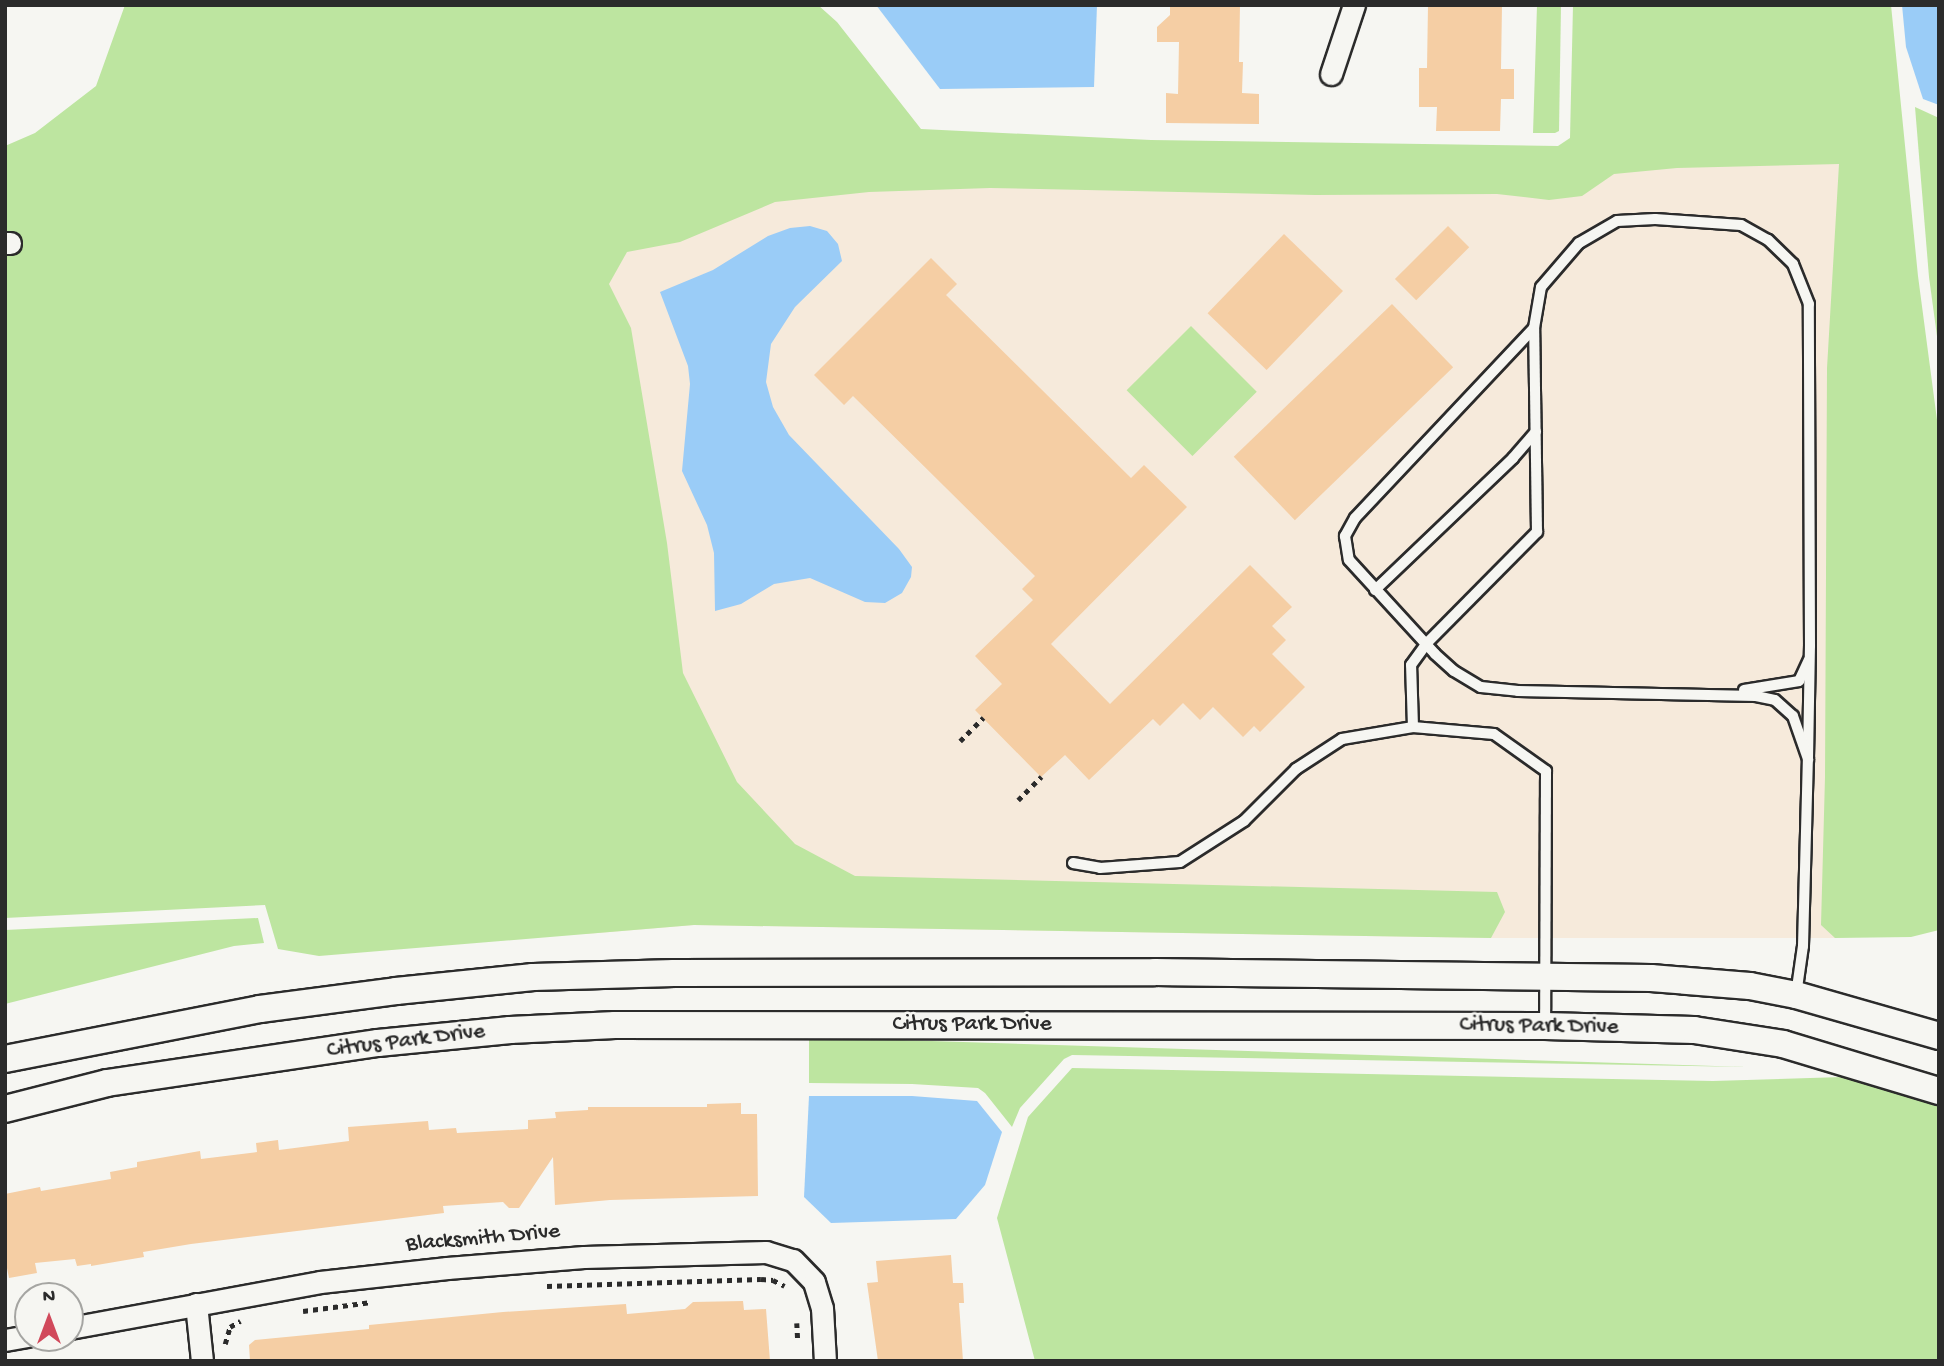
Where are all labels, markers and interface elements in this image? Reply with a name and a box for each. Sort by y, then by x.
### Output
street label: Citrus Park Drive [892,1011,1052,1039]
street label: Citrus Park Drive [1459,1012,1619,1042]
street label: Citrus Park Drive [325,1019,487,1065]
street label: Blacksmith Drive [405,1219,561,1259]
north arrow [14,1282,84,1352]
text: N [43,1286,55,1309]

